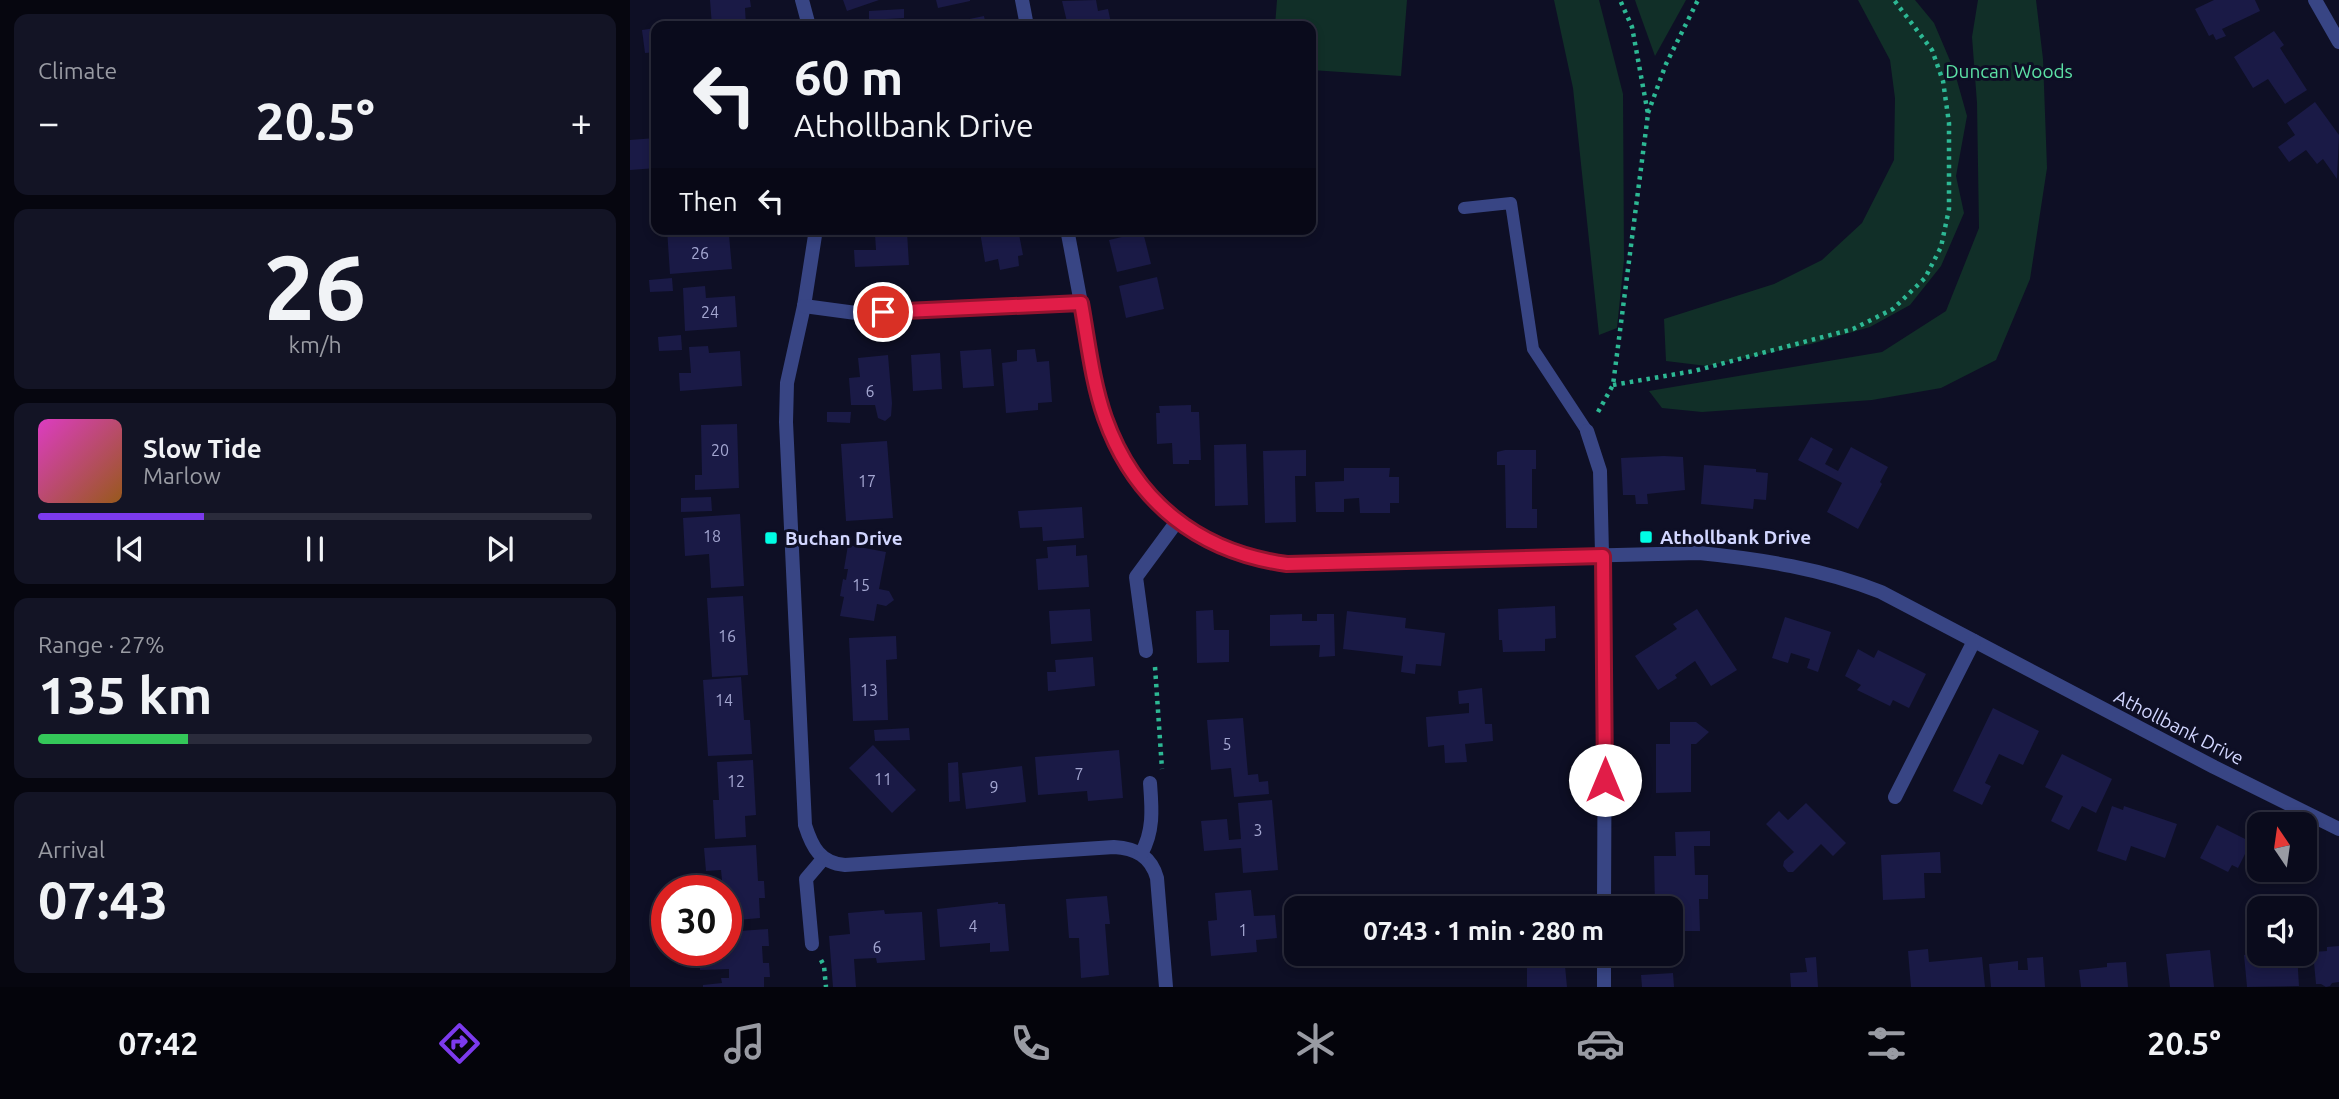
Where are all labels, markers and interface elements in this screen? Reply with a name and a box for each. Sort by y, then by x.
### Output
icon: left [679,49,770,140]
text: 60 m [794,49,903,104]
text: Climate [38,58,117,83]
park label: Duncan Woods [1945,60,2073,82]
text: 20.5° [255,92,375,150]
text: − [38,101,59,143]
text: + [571,101,592,143]
text: Athollbank Drive [794,107,1034,143]
icon: left [752,182,790,220]
text: Then [679,187,738,216]
text: 26 [264,235,366,337]
house number: 26 [691,244,709,262]
pin [853,282,913,342]
icon: arrive [864,293,902,331]
house number: 24 [701,303,719,321]
text: km/h [288,332,342,357]
house number: 6 [865,382,875,400]
text: Slow Tide [143,434,262,463]
house number: 20 [711,441,729,459]
text: Marlow [143,463,221,488]
house number: 17 [858,472,876,490]
place label: Athollbank Drive [1660,526,1811,548]
house number: 18 [703,527,721,545]
place label: Buchan Drive [785,527,903,549]
marker: Athollbank Drive [1638,529,1654,545]
icon: previous [111,530,149,568]
icon: pause [296,530,334,568]
icon: next [481,530,519,568]
marker: Buchan Drive [763,530,779,546]
house number: 15 [852,576,870,594]
house number: 16 [718,627,736,645]
text: Range · 27% [38,632,165,657]
text: 135 km [38,666,212,724]
house number: 13 [860,681,878,699]
street label: Athollbank Drive [2111,685,2247,769]
house number: 14 [715,691,733,709]
house number: 5 [1222,735,1232,753]
position arrow [1568,743,1642,817]
house number: 7 [1074,765,1084,783]
house number: 11 [874,770,892,788]
house number: 12 [727,772,745,790]
house number: 9 [989,778,999,796]
north arrow [2247,812,2317,882]
map controls [2247,812,2317,966]
house number: 3 [1253,821,1263,839]
text: Arrival [38,837,105,862]
text: 07:43 [38,871,168,929]
speed limit sign: 30 [651,875,742,966]
button: sound [2247,896,2317,966]
text: 07:43 · 1 min · 280 m [1363,916,1604,945]
house number: 4 [968,917,978,935]
house number: 1 [1238,921,1248,939]
house number: 6 [872,938,882,956]
icon: directions [435,1019,484,1068]
icon: music [720,1019,769,1068]
icon: phone [1006,1019,1055,1068]
icon: climate [1291,1019,1340,1068]
icon: car [1576,1019,1625,1068]
icon: filters [1862,1019,1911,1068]
text: 07:42 [118,1025,198,1061]
text: 20.5° [2147,1025,2221,1061]

